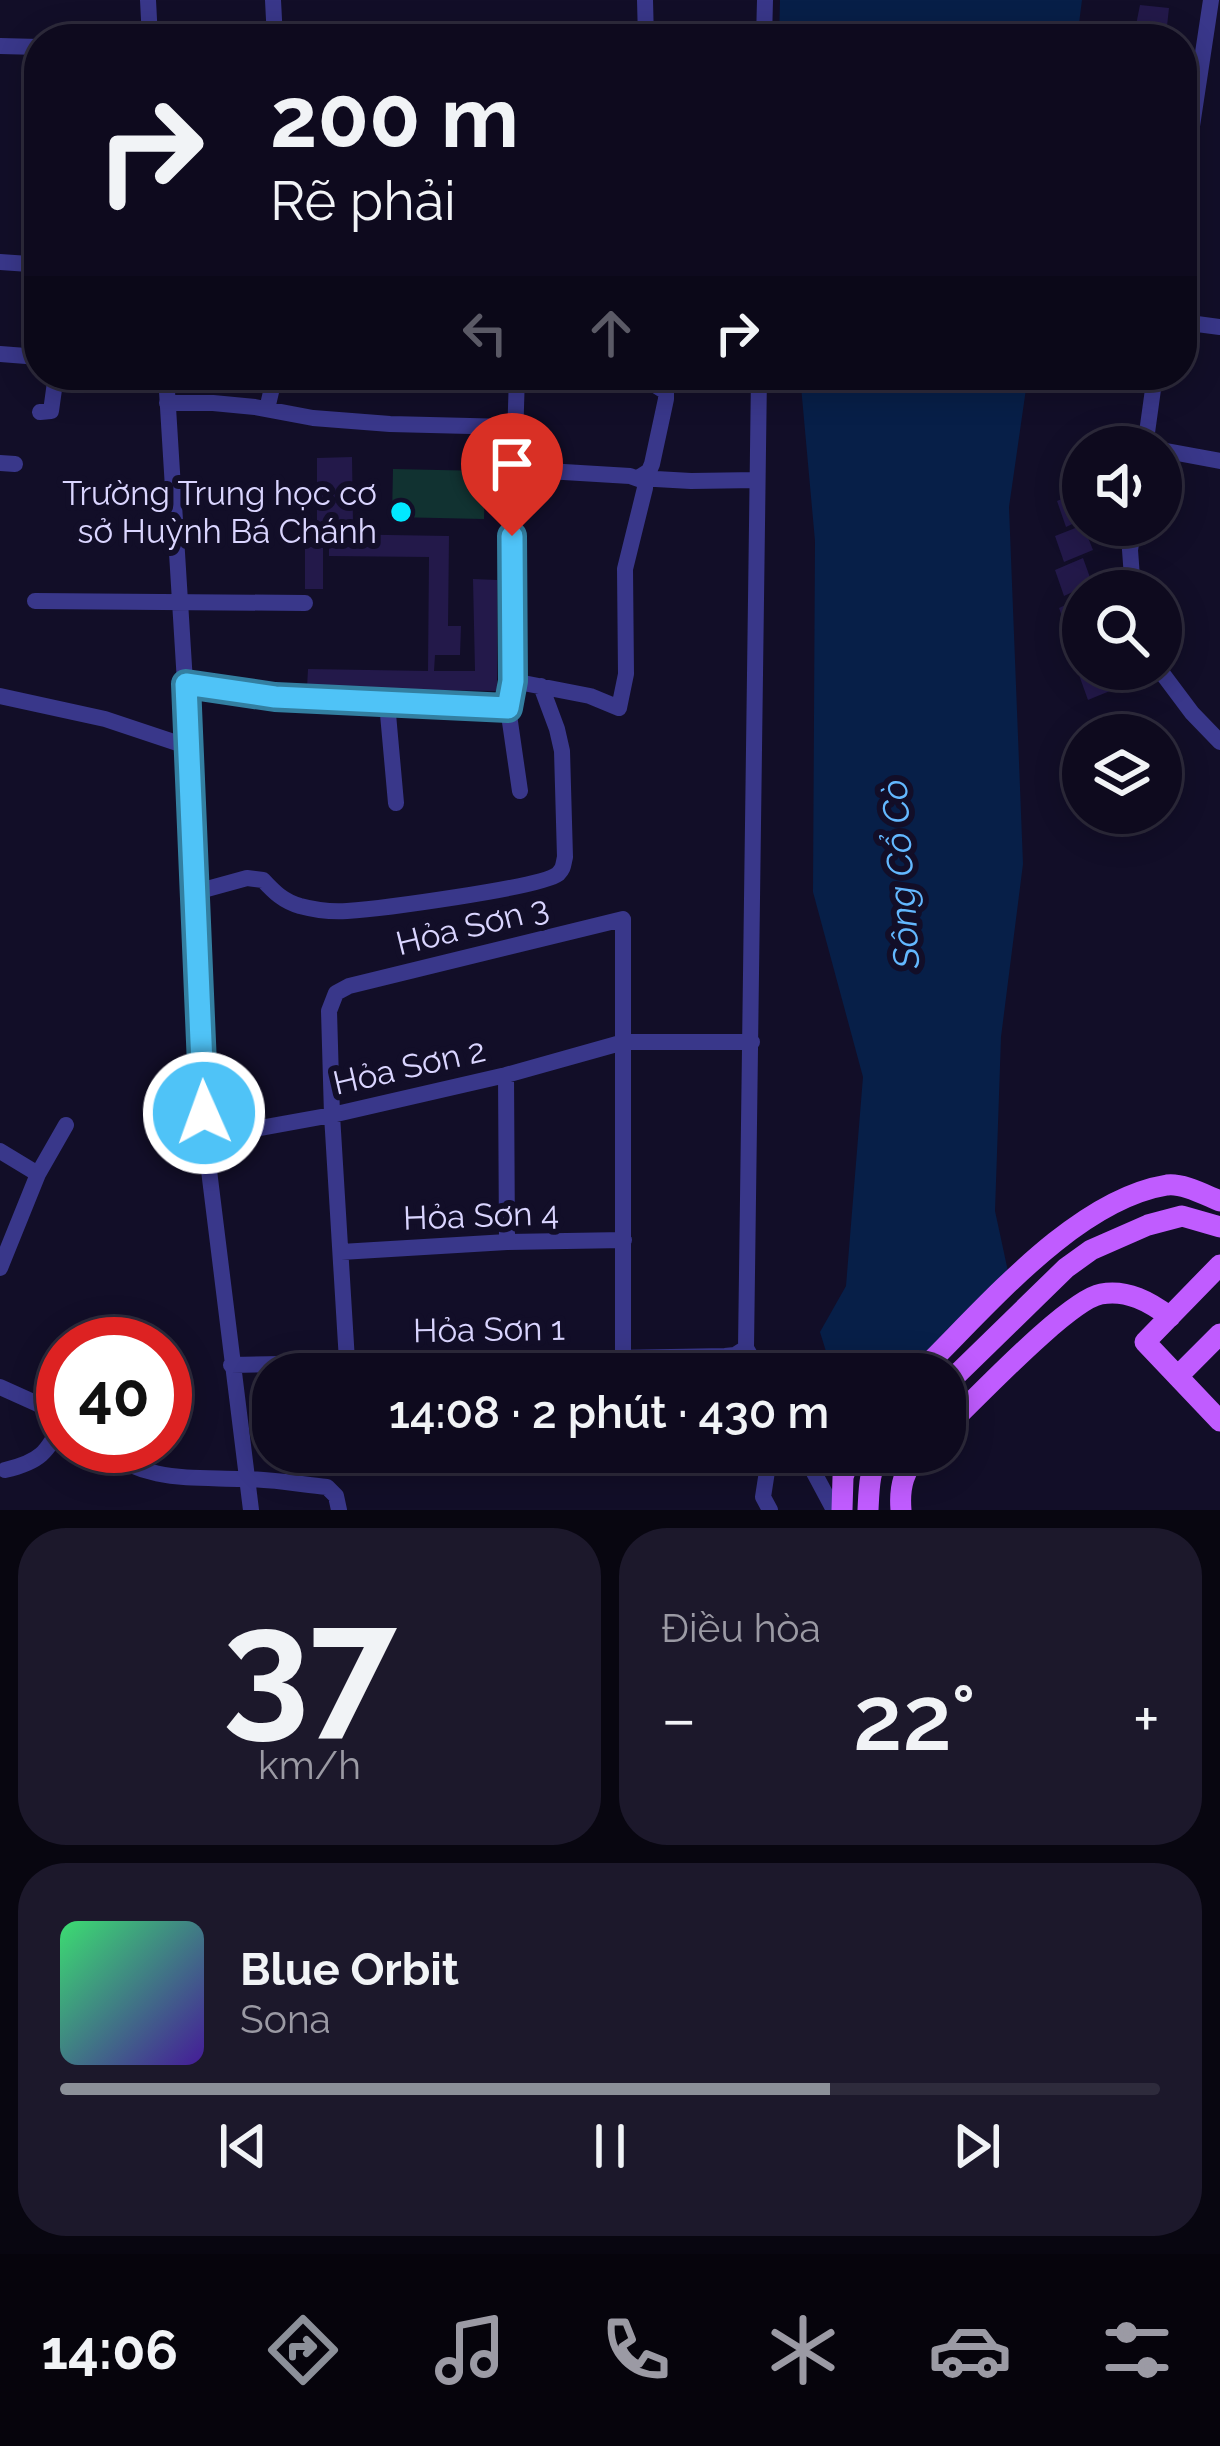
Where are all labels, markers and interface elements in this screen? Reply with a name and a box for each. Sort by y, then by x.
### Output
text: 200 m [270,68,519,167]
icon: right [72,72,228,228]
text: Rẽ phải [270,169,456,233]
icon: left [452,300,518,366]
icon: ahead [578,300,644,366]
icon: right [704,300,770,366]
pin [461,413,563,536]
map controls [1062,426,1182,834]
button: sound [1062,426,1182,546]
icon: arrive [479,431,545,497]
place label: Trường Trung học cơ sở Huỳnh Bá Chánh [62,474,377,551]
marker: Trường Trung học cơ sở Huỳnh Bá Chánh [388,499,414,525]
button: search [1062,570,1182,690]
button: layers [1062,714,1182,834]
water label: Sông Cổ Cò [872,778,928,971]
street label: Hỏa Sơn 3 [392,888,552,963]
street label: Hỏa Sơn 2 [329,1030,489,1103]
position arrow [141,1050,267,1176]
street label: Hỏa Sơn 4 [403,1193,560,1238]
street label: Hỏa Sơn 1 [413,1309,565,1350]
speed limit sign: 40 [36,1317,192,1473]
text: 14:08 · 2 phút · 430 m [389,1386,829,1439]
text: 37 [222,1572,397,1756]
text: Điều hòa [661,1605,821,1651]
text: 22° [853,1665,976,1771]
text: − [661,1680,697,1757]
text: + [1133,1680,1160,1757]
text: km/h [258,1742,361,1788]
text: Blue Orbit [240,1943,459,1996]
text: Sona [240,1996,331,2042]
icon: previous [210,2113,276,2179]
icon: pause [577,2113,643,2179]
icon: next [944,2113,1010,2179]
icon: directions [261,2308,345,2392]
icon: music [428,2308,512,2392]
icon: phone [594,2308,678,2392]
icon: climate [761,2308,845,2392]
icon: car [928,2308,1012,2392]
icon: filters [1095,2308,1179,2392]
text: 14:06 [41,2318,178,2382]

